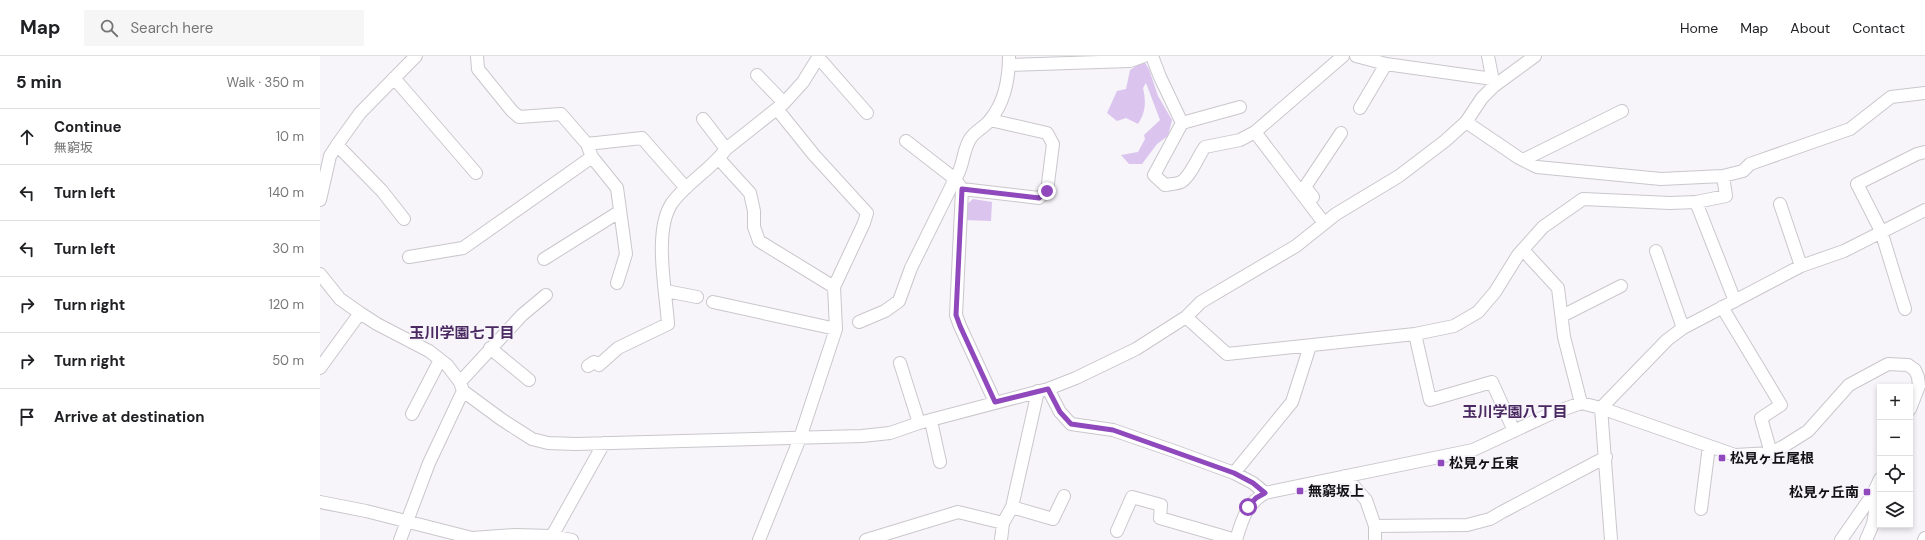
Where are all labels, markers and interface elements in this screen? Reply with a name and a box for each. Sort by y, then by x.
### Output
search box [84,10,364,46]
text: Map [20,15,60,40]
icon: search [98,17,120,39]
text: Search here [130,18,213,38]
text: Home [1680,19,1718,37]
text: Map [1740,19,1768,37]
text: About [1790,19,1830,37]
text: Contact [1852,19,1905,37]
text: 5 min [16,71,62,93]
text: Walk · 350 m [226,74,304,91]
text: Continue [54,117,122,137]
icon: ahead [16,126,38,148]
text: 10 m [276,128,304,145]
text: 無窮坂 [54,139,93,156]
icon: left [16,182,38,204]
route end [1038,182,1056,200]
text: Turn left [54,183,115,203]
text: 140 m [268,184,304,201]
icon: left [16,238,38,260]
text: Turn left [54,239,115,259]
text: 30 m [272,240,304,257]
icon: right [16,294,38,316]
text: Turn right [54,295,125,315]
text: 120 m [269,296,304,313]
district label: 玉川学園七丁目 [409,323,515,343]
icon: right [16,350,38,372]
text: Turn right [54,351,125,371]
text: 50 m [272,352,304,369]
map controls [1877,384,1913,528]
button: + [1877,384,1913,420]
district label: 玉川学園八丁目 [1462,402,1568,422]
icon: arrive [16,406,38,428]
text: Arrive at destination [54,407,205,427]
button: − [1877,420,1913,456]
place label: 松見ヶ丘尾根 [1730,449,1814,467]
marker: 松見ヶ丘尾根 [1717,453,1727,463]
place label: 松見ヶ丘東 [1449,454,1519,472]
button: locate [1877,456,1913,492]
marker: 松見ヶ丘東 [1436,458,1446,468]
place label: 無窮坂上 [1308,482,1364,500]
place label: 松見ヶ丘南 [1789,483,1859,501]
marker: 無窮坂上 [1295,486,1305,496]
marker: 松見ヶ丘南 [1862,487,1872,497]
button: layers [1877,492,1913,528]
route start [1239,498,1257,516]

